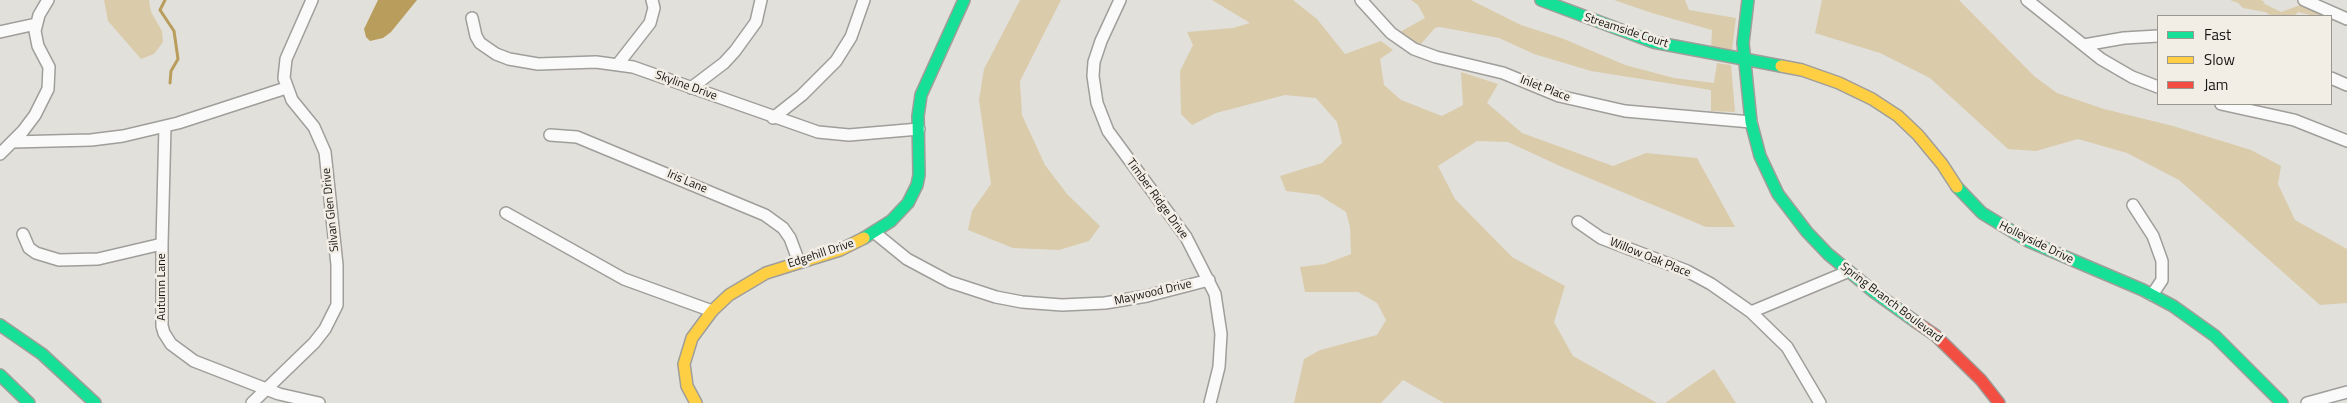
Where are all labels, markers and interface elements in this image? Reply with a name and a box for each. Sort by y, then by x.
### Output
street label: Streamside Court [1582,11,1670,51]
legend [2157,15,2332,105]
text: Fast [2204,23,2231,46]
text: Slow [2204,48,2235,71]
street label: Skyline Drive [653,68,719,104]
street label: Inlet Place [1518,73,1572,105]
text: Jam [2204,73,2228,96]
street label: Timber Ridge Drive [1123,156,1191,242]
street label: Silvan Glen Drive [319,167,343,253]
street label: Iris Lane [665,167,709,197]
street label: Holleyside Drive [1996,219,2076,267]
street label: Willow Oak Place [1607,235,1693,281]
street label: Edgehill Drive [786,237,856,271]
street label: Autumn Lane [155,253,169,321]
street label: Spring Branch Boulevard [1837,260,1945,346]
street label: Maywood Drive [1113,277,1193,309]

